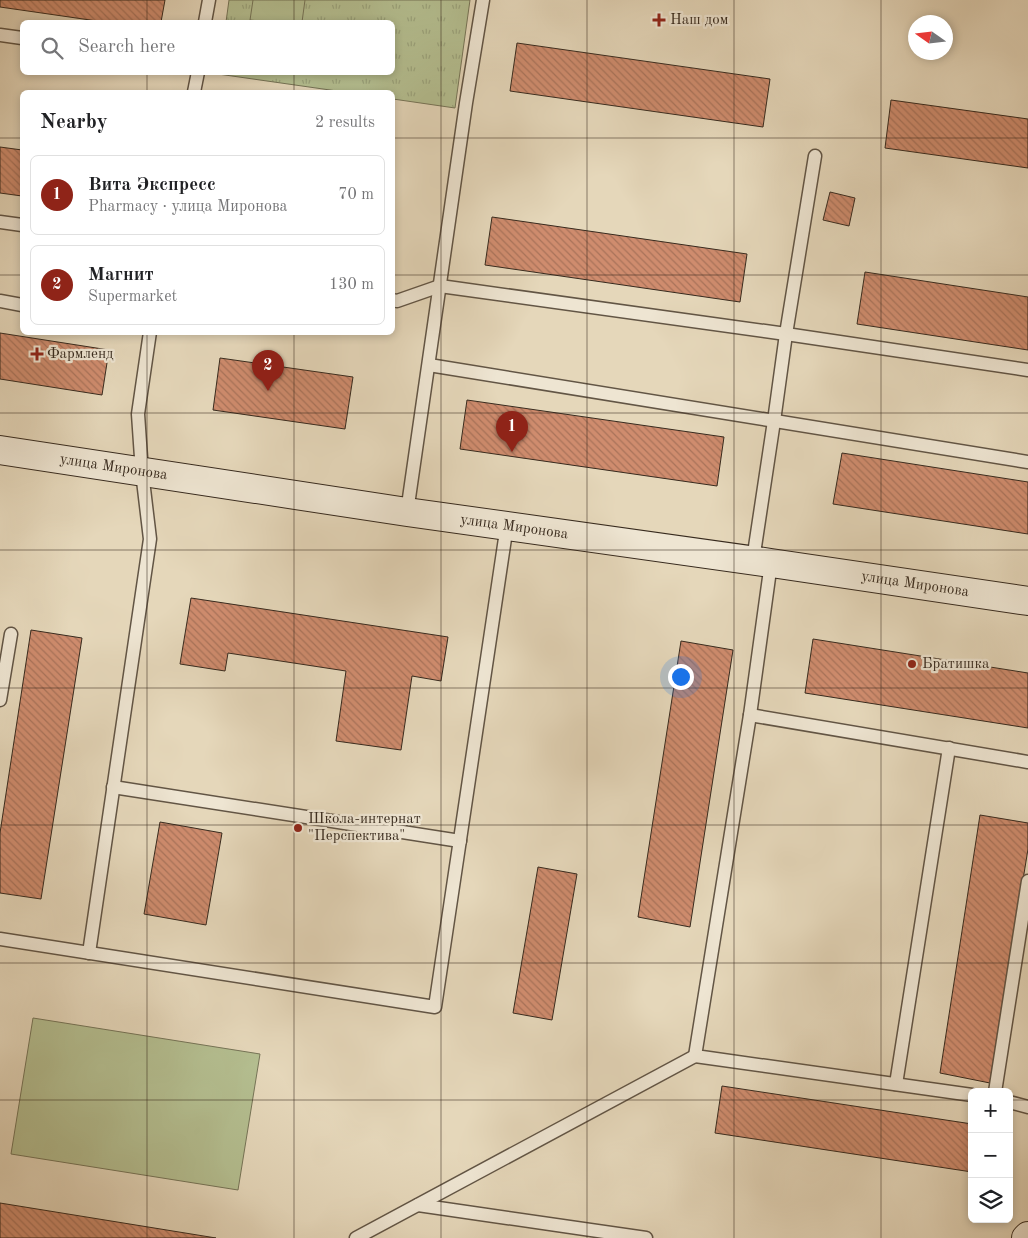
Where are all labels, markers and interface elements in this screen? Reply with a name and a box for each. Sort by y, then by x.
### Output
marker: Наш дом [652,13,666,27]
place label: Наш дом [670,13,729,28]
north arrow [908,15,953,60]
search box [20,20,395,75]
icon: search [38,34,66,62]
text: Search here [78,38,175,57]
text: Nearby [40,112,108,133]
text: 2 results [315,115,375,131]
text: Вита Экспресс [88,176,216,195]
text: 1 [52,187,62,203]
text: 70 m [338,187,374,203]
text: Pharmacy · улица Миронова [88,199,288,215]
text: Магнит [88,266,154,285]
text: 2 [52,277,62,293]
text: 130 m [329,277,374,293]
text: Supermarket [88,289,177,305]
place label: Фармленд [47,347,114,362]
marker: Фармленд [31,348,43,360]
pin: 2 [252,350,284,391]
pin: 1 [496,411,528,452]
street label: улица Миронова [59,452,169,483]
street label: улица Миронова [459,512,570,542]
street label: улица Миронова [860,569,971,600]
place label: Братишка [922,657,990,672]
marker: Братишка [906,658,918,670]
your location [668,664,694,690]
place label: Школа-интернат "Перспектива" [308,812,421,844]
marker: Школа-интернат "Перспектива" [292,822,304,834]
map controls [968,1088,1013,1223]
button: + [968,1088,1013,1133]
button: − [968,1133,1013,1178]
button: layers [968,1178,1013,1223]

